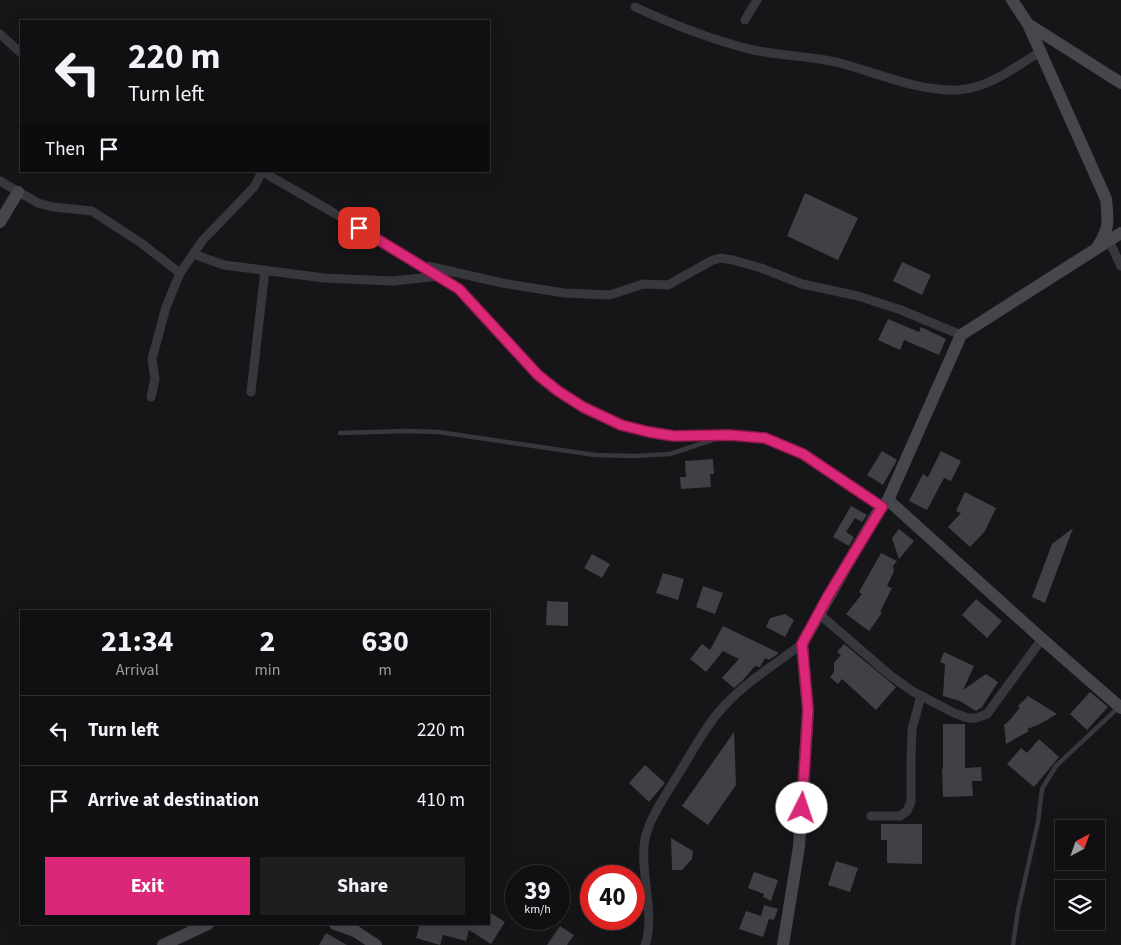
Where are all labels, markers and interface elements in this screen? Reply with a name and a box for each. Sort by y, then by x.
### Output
text: 220 m [128,32,220,82]
icon: left [45,40,110,105]
text: Turn left [128,78,204,110]
icon: arrive [95,135,123,163]
text: Then [45,136,85,163]
pin [338,207,380,249]
icon: arrive [345,214,373,242]
text: 21:34 [101,620,173,663]
text: 2 [259,620,275,663]
text: 630 [361,620,409,663]
text: Arrival [116,659,159,681]
text: min [254,659,280,681]
text: m [379,659,392,681]
icon: left [45,717,73,745]
text: Turn left [88,717,159,744]
text: 220 m [417,717,465,744]
position arrow [775,781,827,833]
icon: arrive [45,787,73,815]
text: Arrive at destination [88,787,259,814]
text: 410 m [417,787,465,814]
north arrow [1055,820,1105,870]
map controls [1055,820,1105,930]
button: Exit [45,857,250,915]
button: Share [260,857,465,915]
speed limit sign: 40 [580,865,645,930]
text: 39 [524,873,551,909]
button: layers [1055,880,1105,930]
text: km/h [524,901,551,918]

